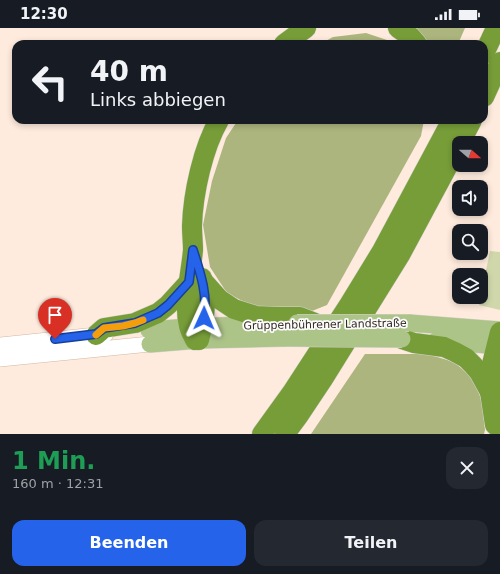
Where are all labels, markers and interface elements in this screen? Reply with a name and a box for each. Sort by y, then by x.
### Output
text: 12:30 [20,5,68,23]
text: 40 m [90,55,168,88]
icon: left [24,56,76,108]
text: Links abbiegen [90,89,226,110]
north arrow [452,136,488,172]
map controls [452,136,488,304]
button: sound [452,180,488,216]
button: search [452,224,488,260]
button: layers [452,268,488,304]
position arrow [183,297,225,339]
pin [38,298,72,339]
icon: arrive [44,304,66,326]
street label: Grüppenbührener Landstraße [243,317,407,332]
text: 1 Min. [12,447,95,475]
button: close [446,447,488,489]
text: 160 m · 12:31 [12,476,103,491]
button: Beenden [12,520,246,566]
button: Teilen [254,520,488,566]

